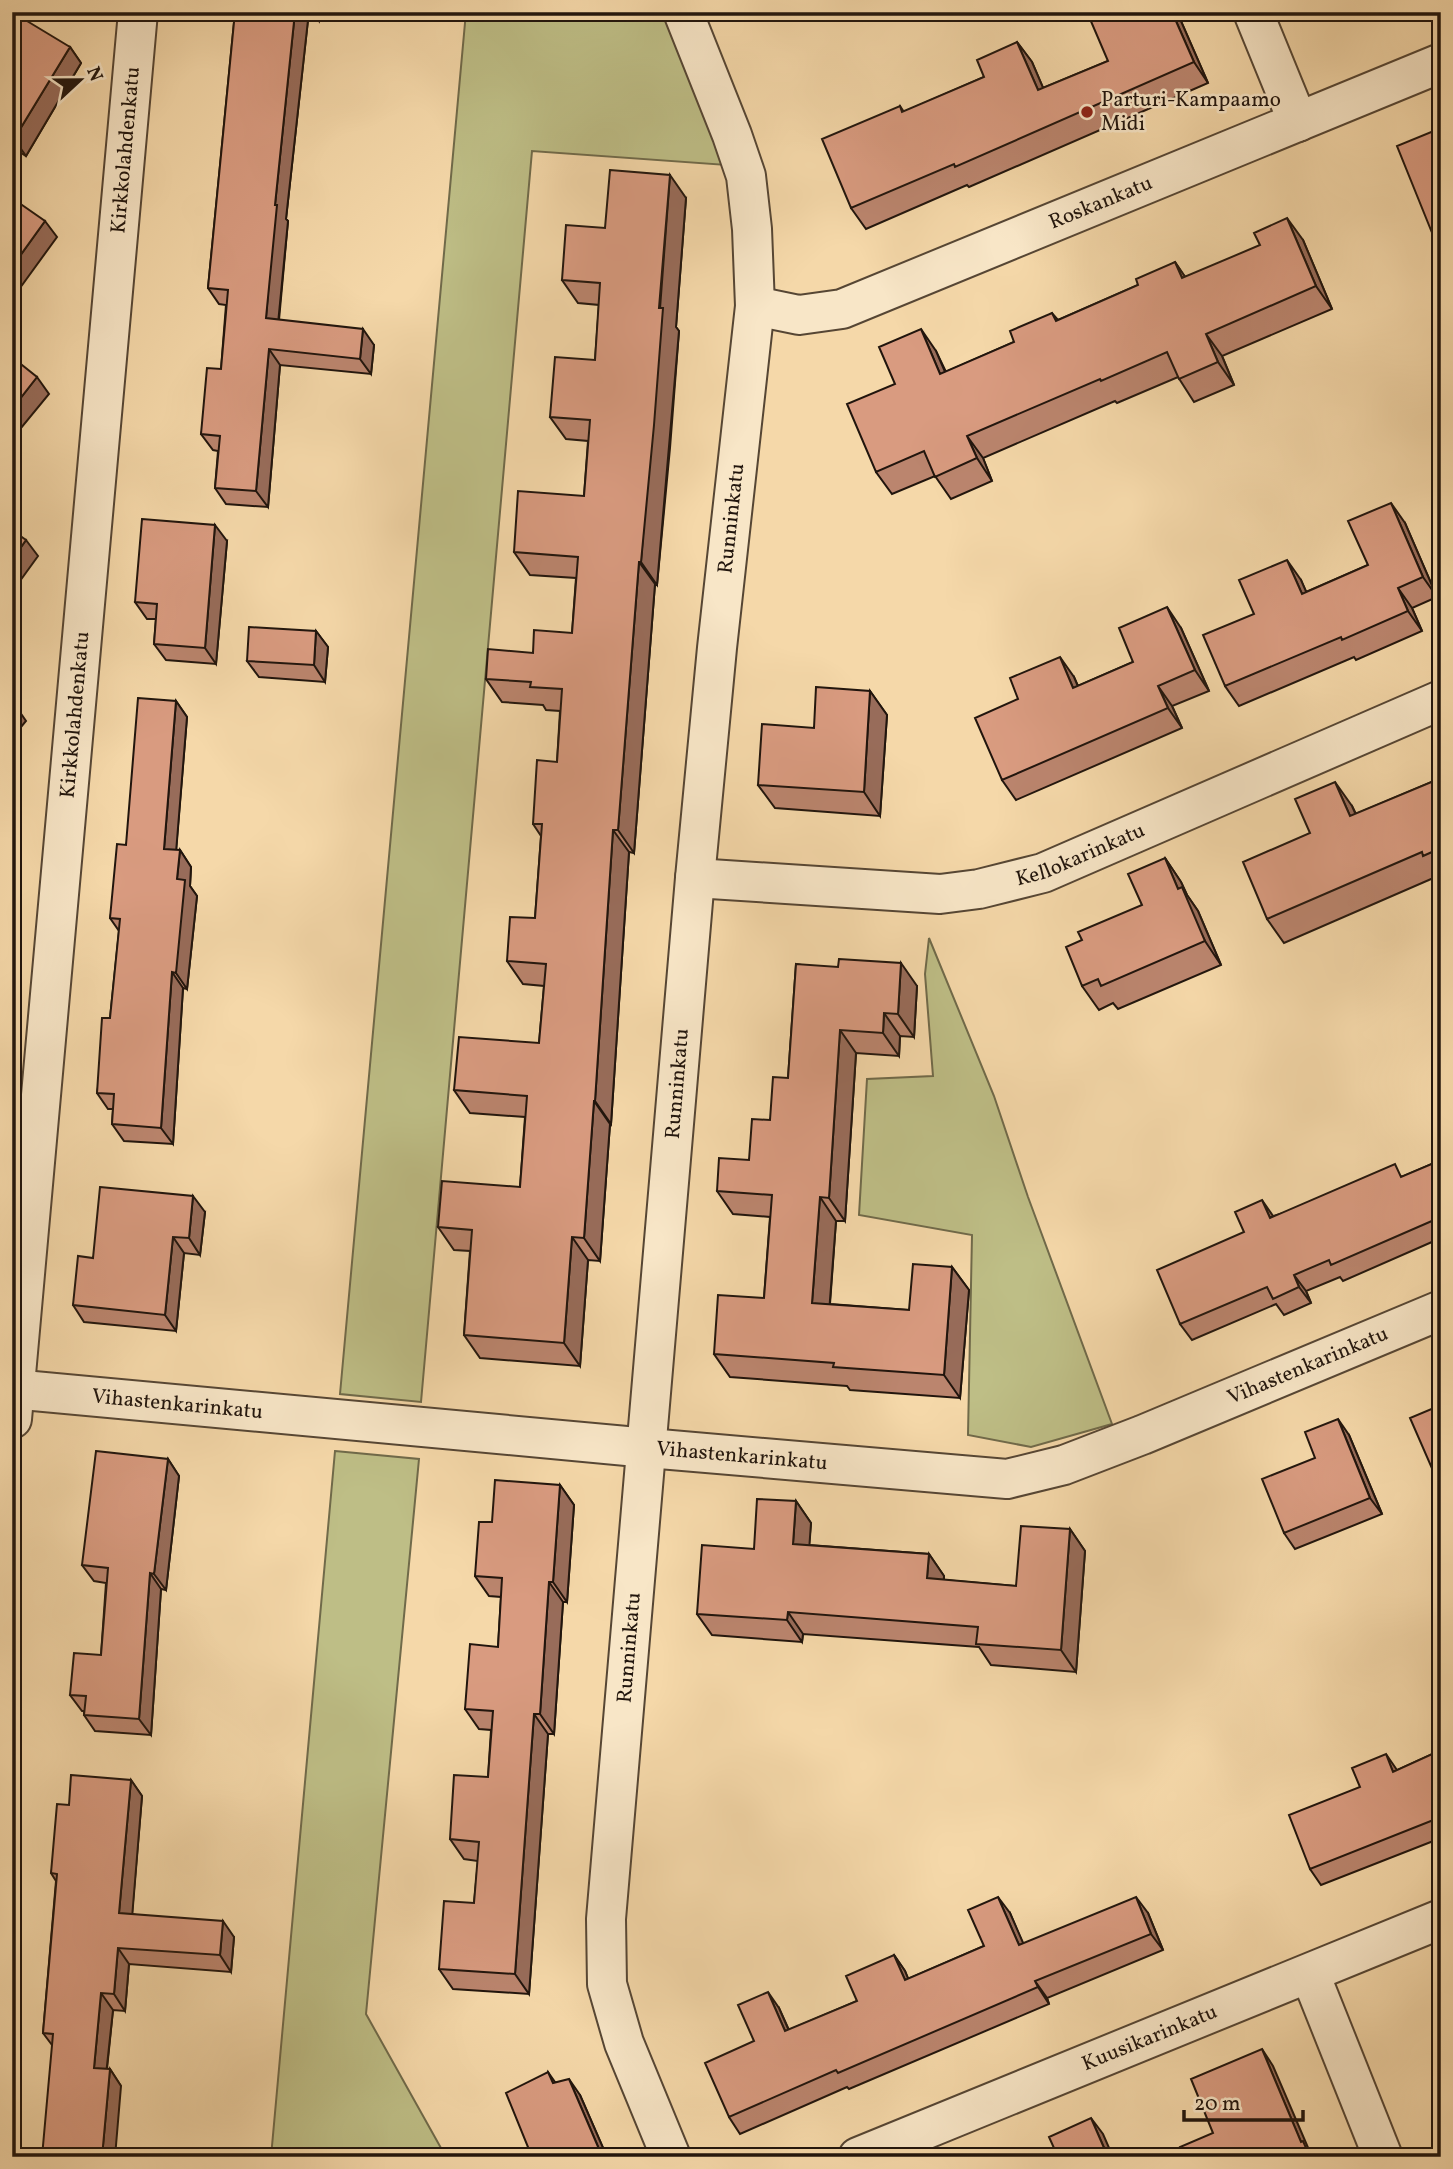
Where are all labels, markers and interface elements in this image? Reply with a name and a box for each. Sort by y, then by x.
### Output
north arrow [46,46,116,116]
text: N [79,63,109,86]
street label: Kirkkolahdenkatu [104,65,148,235]
place label: Parturi-Kampaamo Midi [1101,86,1281,139]
marker: Parturi-Kampaamo Midi [1079,104,1095,120]
street label: Roskankatu [1045,169,1157,237]
street label: Runninkatu [711,462,752,575]
street label: Kirkkolahdenkatu [53,630,97,800]
street label: Kellokarinkatu [1013,816,1150,894]
street label: Runninkatu [658,1027,697,1140]
street label: Vihastenkarinkatu [1223,1319,1393,1412]
street label: Vihastenkarinkatu [90,1382,264,1427]
street label: Vihastenkarinkatu [655,1434,829,1478]
street label: Runninkatu [610,1591,648,1704]
street label: Kuusikarinkatu [1078,1997,1222,2079]
scale bar [1184,2078,1302,2122]
text: 20 m [1194,2090,1240,2119]

